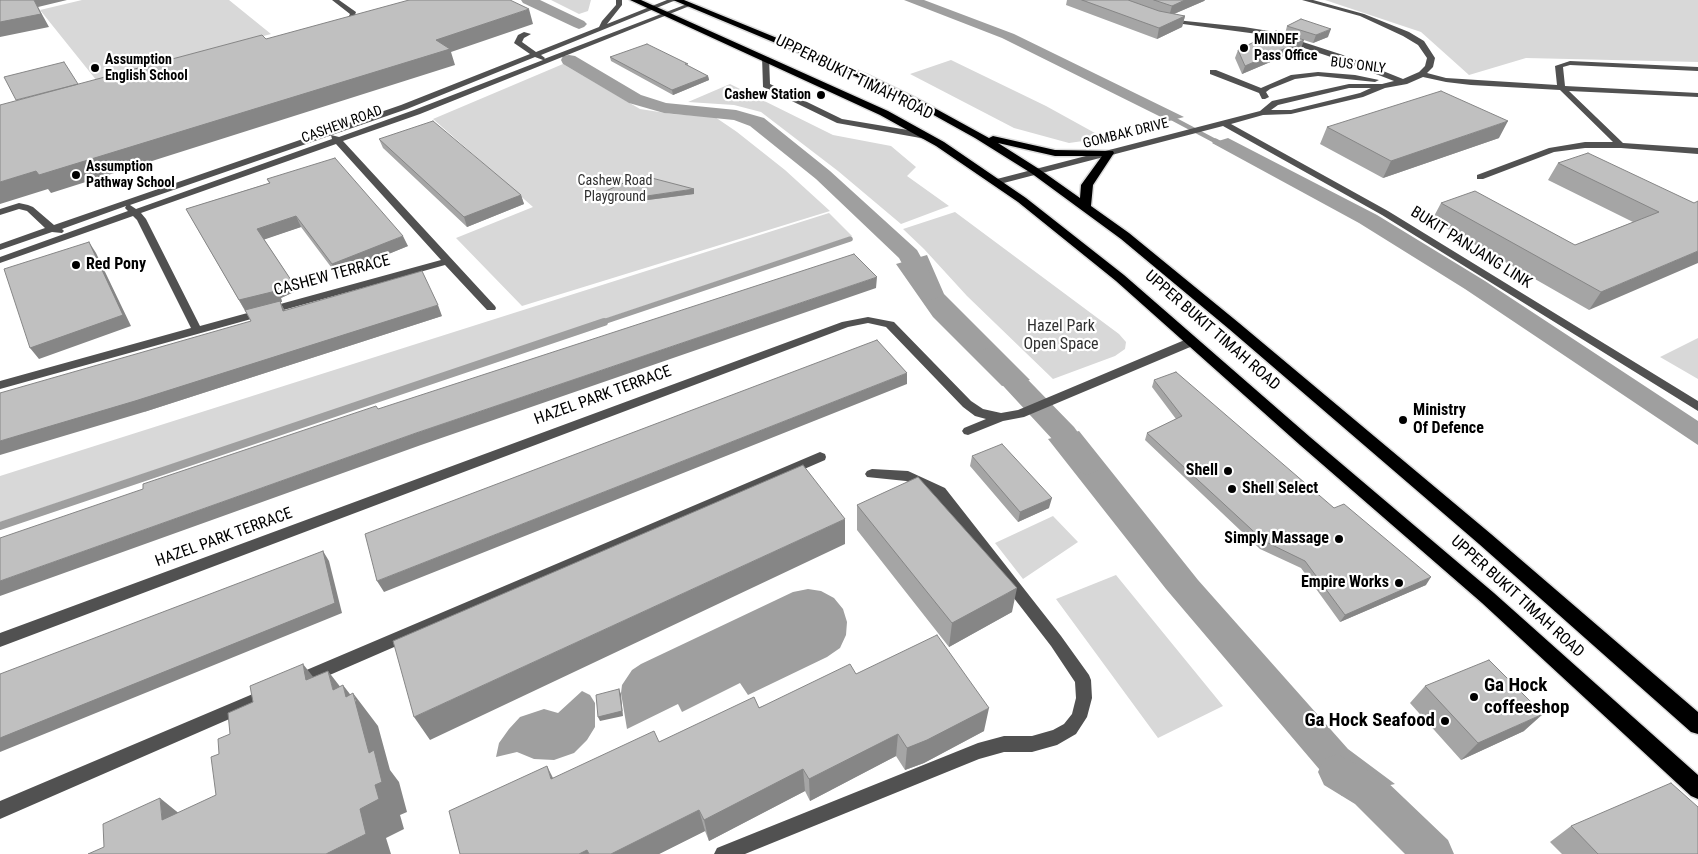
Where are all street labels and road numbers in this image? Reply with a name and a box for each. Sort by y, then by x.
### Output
street label: UPPER BUKIT TIMAH ROAD [772,32,936,124]
street label: BUS ONLY [1329,54,1387,78]
street label: CASHEW ROAD [299,103,385,147]
street label: GOMBAK DRIVE [1081,115,1171,153]
street label: BUKIT PANJANG LINK [1407,203,1535,293]
street label: CASHEW TERRACE [272,251,392,301]
street label: UPPER BUKIT TIMAH ROAD [1141,267,1283,395]
street label: HAZEL PARK TERRACE [532,362,674,430]
street label: HAZEL PARK TERRACE [153,504,295,572]
street label: UPPER BUKIT TIMAH ROAD [1446,532,1588,662]

